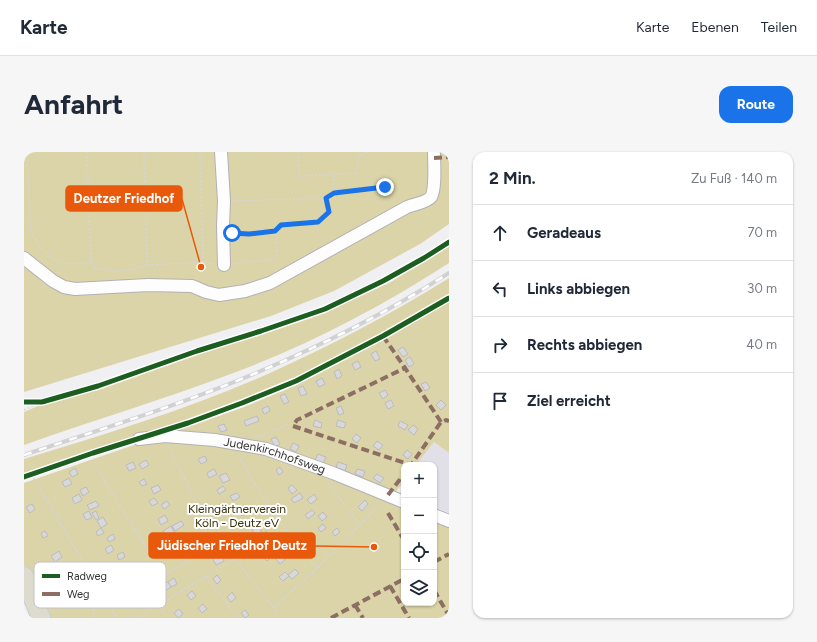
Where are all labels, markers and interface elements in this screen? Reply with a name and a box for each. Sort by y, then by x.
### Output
text: Karte [20,16,67,39]
text: Karte [636,19,669,36]
text: Ebenen [691,19,739,36]
text: Teilen [761,19,797,36]
button: Route [719,86,793,123]
text: Anfahrt [24,87,123,121]
text: 2 Min. [489,168,536,188]
text: Zu Fuß · 140 m [691,171,777,186]
route end [376,178,394,196]
callout: Deutzer Friedhof [66,186,182,211]
text: Deutzer Friedhof [74,191,175,206]
icon: ahead [489,222,511,244]
route start [223,224,241,242]
text: Geradeaus [527,224,601,242]
text: 70 m [747,225,777,240]
icon: left [489,278,511,300]
text: Links abbiegen [527,280,630,298]
text: 30 m [747,281,777,296]
icon: right [489,334,511,356]
text: Rechts abbiegen [527,336,642,354]
text: 40 m [746,337,777,352]
icon: arrive [489,390,511,412]
text: Ziel erreicht [527,392,611,410]
street label: Judenkirchhofsweg [222,435,327,477]
map controls [401,462,437,606]
button: + [401,462,437,498]
button: − [401,498,437,534]
park label: Kleingärtnerverein Köln - Deutz eV [188,502,286,530]
callout: Jüdischer Friedhof Deutz [149,533,315,558]
button: locate [401,534,437,570]
text: Jüdischer Friedhof Deutz [157,538,307,553]
legend [34,562,166,608]
text: Radweg [67,570,107,583]
button: layers [401,570,437,606]
text: Weg [67,588,90,601]

